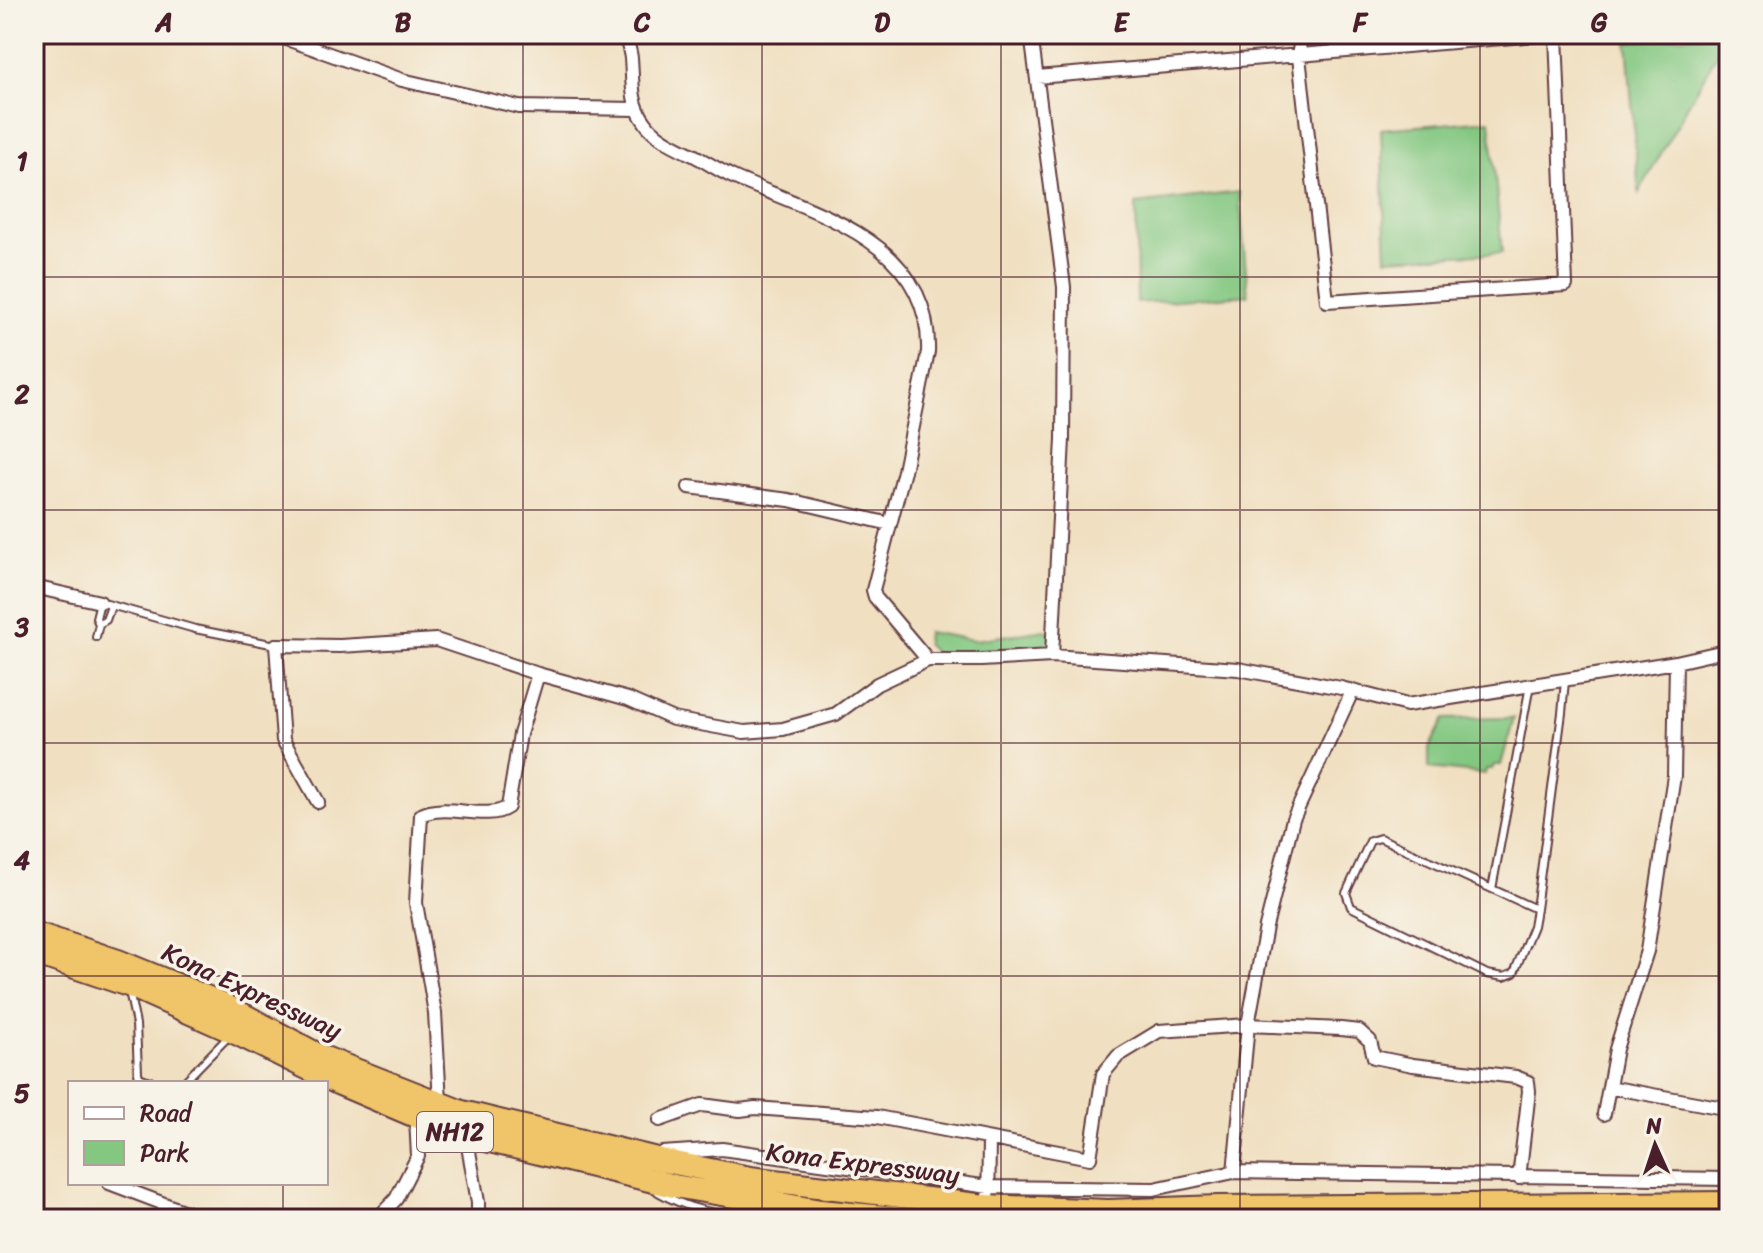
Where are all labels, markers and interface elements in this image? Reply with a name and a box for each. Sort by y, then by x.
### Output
text: A [154,0,173,45]
text: B [395,0,412,45]
text: C [633,0,651,45]
text: D [874,0,890,45]
text: E [1114,0,1131,45]
text: F [1352,0,1369,45]
text: G [1591,0,1608,45]
text: 1 [16,138,28,184]
text: 2 [13,371,30,417]
text: 3 [14,604,30,650]
text: 4 [14,837,30,883]
street label: Kona Expressway [154,929,350,1053]
text: 5 [14,1070,30,1116]
legend [68,1081,328,1185]
text: Road [140,1092,194,1134]
north arrow [1615,1105,1695,1185]
text: N [1644,1106,1663,1145]
road number: NH12 [417,1112,493,1152]
street label: Kona Expressway [764,1128,963,1198]
text: Park [140,1132,189,1174]

